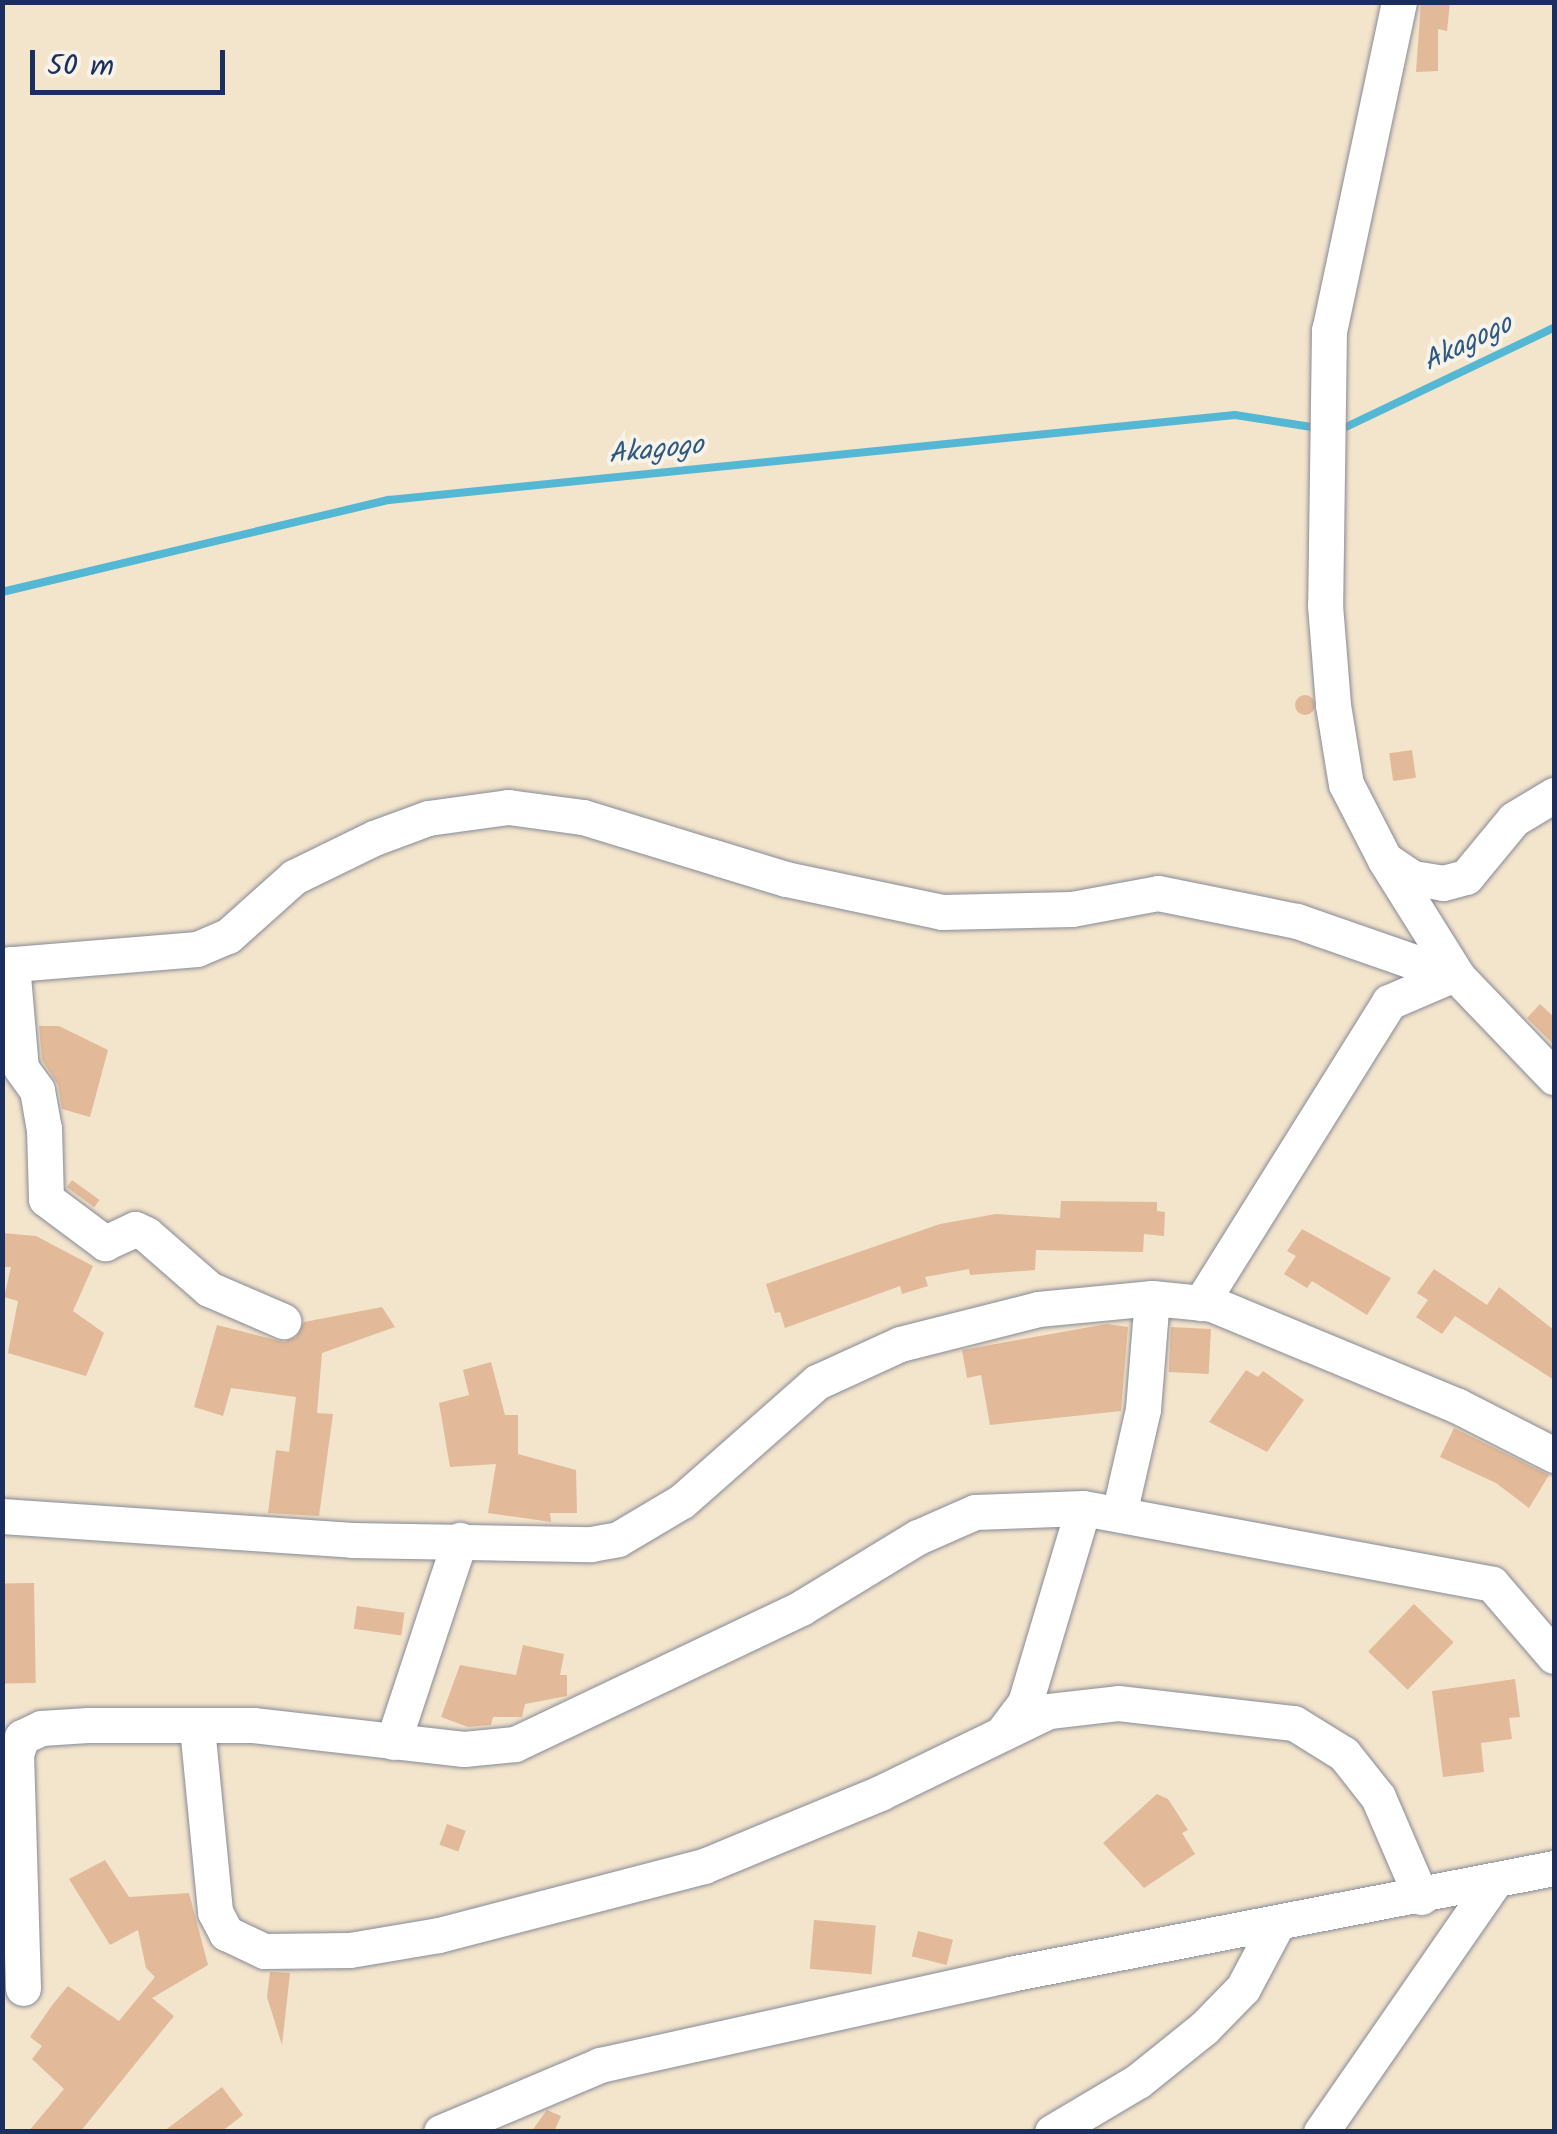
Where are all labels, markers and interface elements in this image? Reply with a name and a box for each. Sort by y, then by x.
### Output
scale bar [35,30,230,92]
text: 50 m [47,43,114,91]
water label: Akagogo [1418,308,1518,380]
water label: Akagogo [607,429,705,473]

